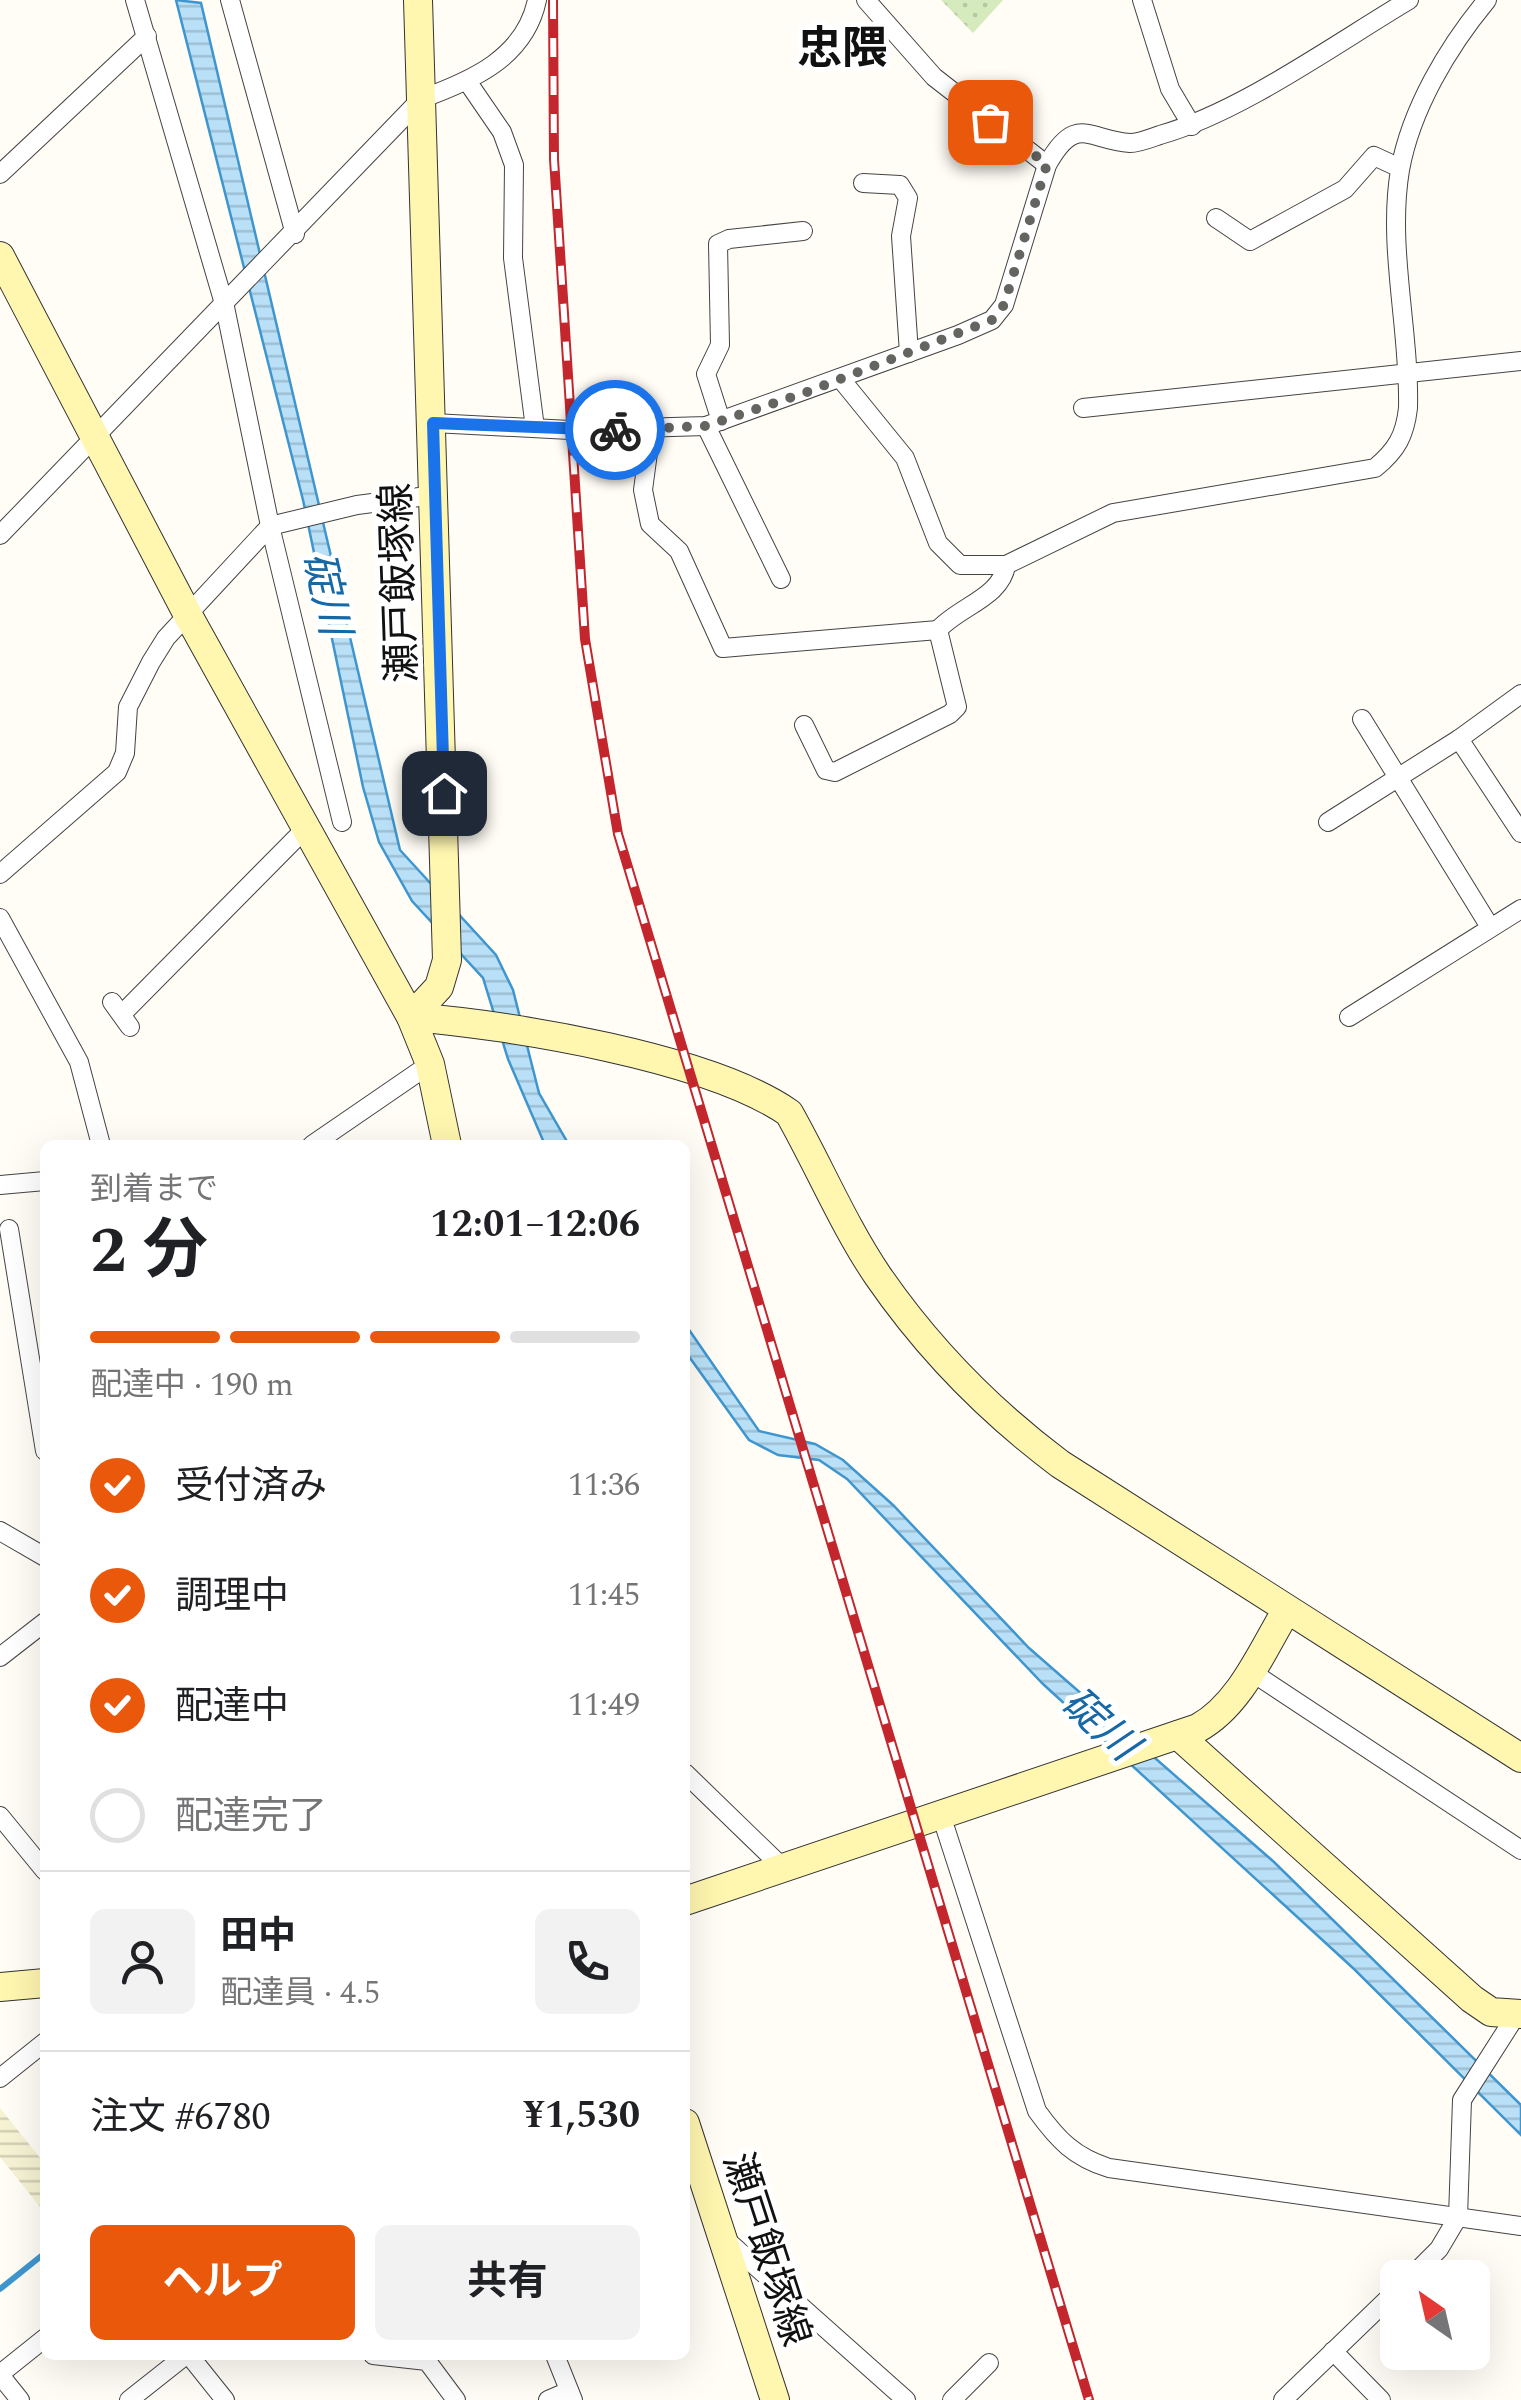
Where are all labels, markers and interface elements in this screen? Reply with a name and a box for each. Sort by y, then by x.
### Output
district label: 忠隈 [797,15,887,84]
pin [948,80,1033,165]
icon: bag [963,95,1018,150]
courier [565,380,665,480]
icon: bike [588,403,643,458]
street label: 瀬戸飯塚線 [367,482,434,684]
water label: 碇川 [285,546,367,645]
pin [402,751,487,836]
icon: home [417,766,472,821]
text: 到着まで [90,1165,218,1214]
text: 12:01–12:06 [430,1196,640,1254]
text: 2 分 [90,1202,208,1301]
text: 配達中 · 190 m [90,1361,294,1410]
icon: check [90,1458,145,1513]
text: 受付済み [175,1458,327,1516]
text: 11:36 [568,1461,640,1510]
icon: check [90,1568,145,1623]
text: 調理中 [175,1568,289,1626]
text: 11:45 [568,1571,640,1620]
water label: 碇川 [1047,1673,1155,1779]
icon: check [90,1678,145,1733]
text: 配達中 [175,1678,289,1736]
text: 11:49 [568,1681,640,1730]
text: 配達完了 [175,1788,327,1846]
text: 田中 [220,1908,296,1966]
button: person [90,1909,195,2014]
button: phone [535,1909,640,2014]
text: 配達員 · 4.5 [220,1969,380,2018]
text: ¥1,530 [523,2087,640,2145]
text: 注文 #6780 [90,2089,271,2147]
street label: 瀬戸飯塚線 [706,2145,826,2354]
button: ヘルプ [90,2225,355,2340]
button: 共有 [375,2225,640,2340]
north arrow [1380,2260,1490,2370]
map controls [1380,2260,1490,2370]

